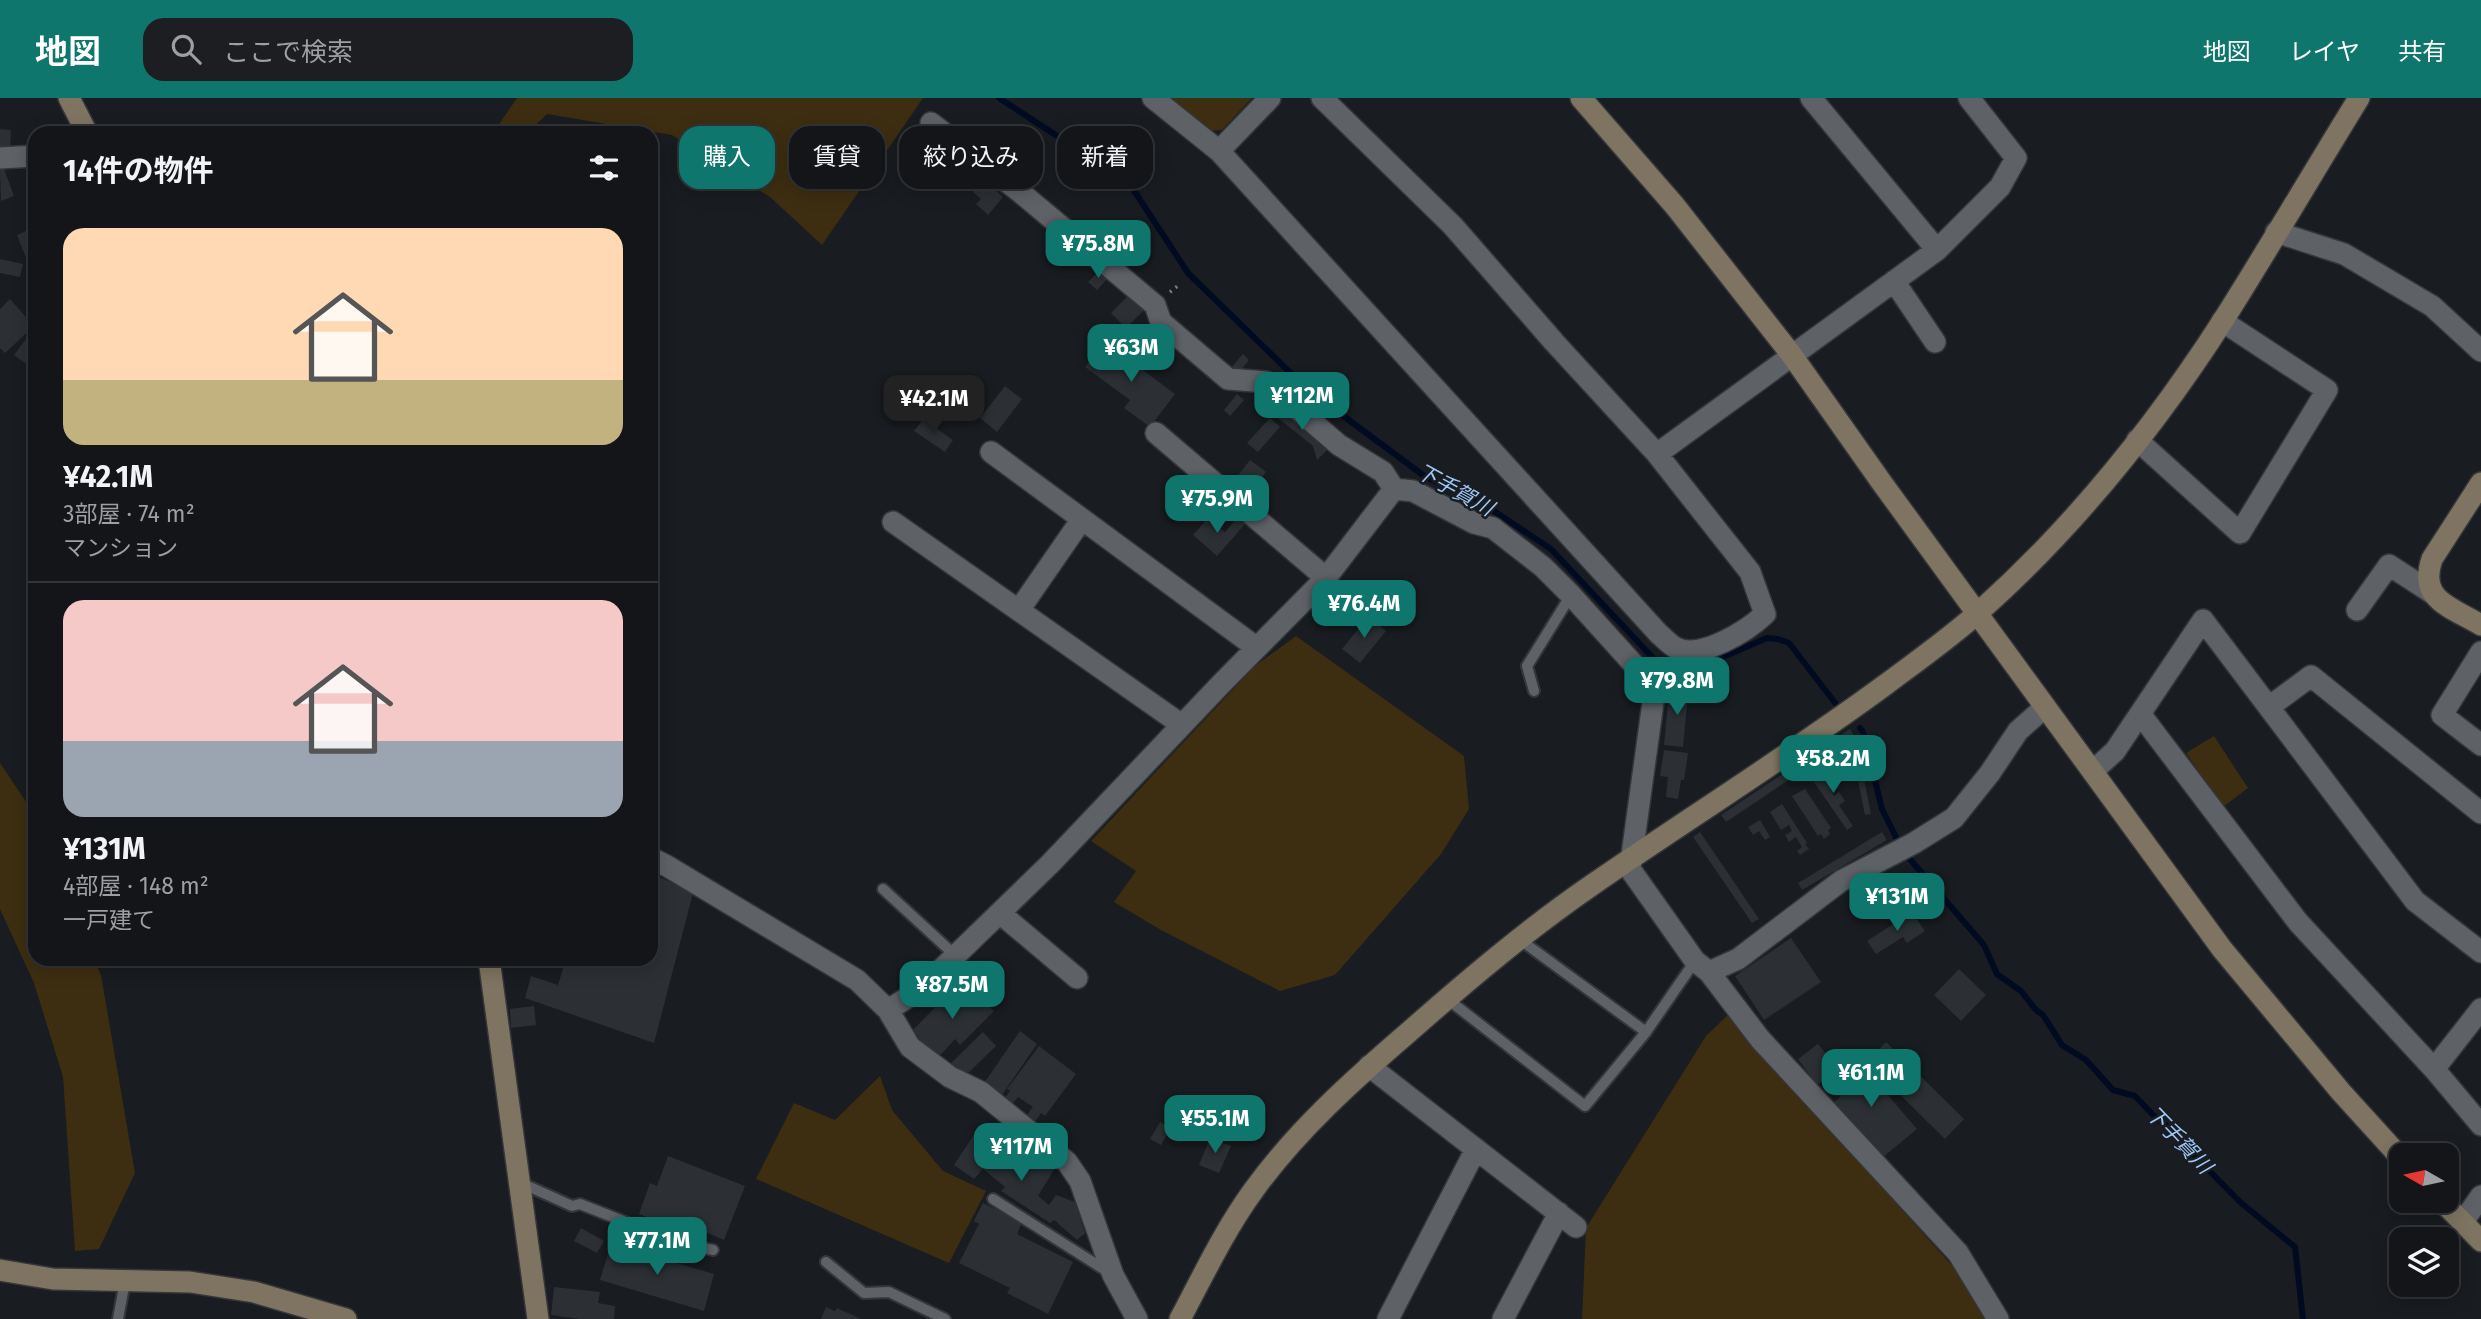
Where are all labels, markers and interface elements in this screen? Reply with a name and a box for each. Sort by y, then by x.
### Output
search box [143,18,633,81]
icon: search [167,30,205,68]
text: 地図 [35,32,101,72]
text: ここで検索 [223,37,353,68]
text: 地図 [2203,38,2251,66]
text: レイヤ [2289,38,2360,66]
text: 共有 [2398,38,2446,66]
chip: 購入 [679,126,775,189]
chip: 賃貸 [789,126,885,189]
chip: 絞り込み [899,126,1043,189]
chip: 新着 [1057,126,1153,189]
icon: filters [585,149,623,187]
text: 14件の物件 [63,153,214,189]
pin: ¥75.8M [1041,220,1155,280]
text: ¥75.8M [1062,229,1134,257]
icon: home [280,274,406,400]
pin: ¥63M [1090,324,1172,384]
text: ¥63M [1103,333,1159,361]
pin: ¥112M [1253,372,1351,432]
pin: ¥42.1M [877,376,991,435]
text: ¥112M [1270,381,1334,409]
text: ¥42.1M [900,384,969,412]
water label: 下手賀川 [1412,458,1500,523]
text: ¥42.1M [63,459,153,495]
pin: ¥75.9M [1160,476,1274,535]
text: ¥75.9M [1181,484,1253,512]
text: 3部屋 · 74 m² [63,500,195,528]
text: マンション [63,534,178,562]
pin: ¥76.4M [1307,580,1421,640]
text: ¥76.4M [1328,589,1400,617]
icon: home [280,646,406,772]
pin: ¥79.8M [1620,658,1734,717]
text: ¥79.8M [1640,666,1714,694]
pin: ¥58.2M [1776,736,1890,795]
text: ¥58.2M [1796,744,1870,772]
text: ¥131M [63,831,146,867]
text: 4部屋 · 148 m² [63,872,209,900]
pin: ¥131M [1848,874,1946,933]
text: ¥131M [1865,882,1929,910]
text: 一戸建て [63,906,155,934]
pin: ¥87.5M [895,962,1009,1021]
text: ¥87.5M [916,970,988,998]
pin: ¥61.1M [1814,1049,1928,1109]
text: ¥61.1M [1838,1058,1904,1086]
pin: ¥55.1M [1158,1096,1272,1155]
water label: 下手賀川 [2140,1101,2219,1181]
text: ¥55.1M [1180,1104,1250,1132]
pin: ¥117M [972,1124,1070,1183]
text: ¥117M [990,1132,1052,1160]
north arrow [2389,1143,2459,1213]
map controls [2389,1143,2459,1297]
pin: ¥77.1M [600,1218,714,1277]
text: ¥77.1M [624,1226,690,1254]
button: layers [2389,1227,2459,1297]

